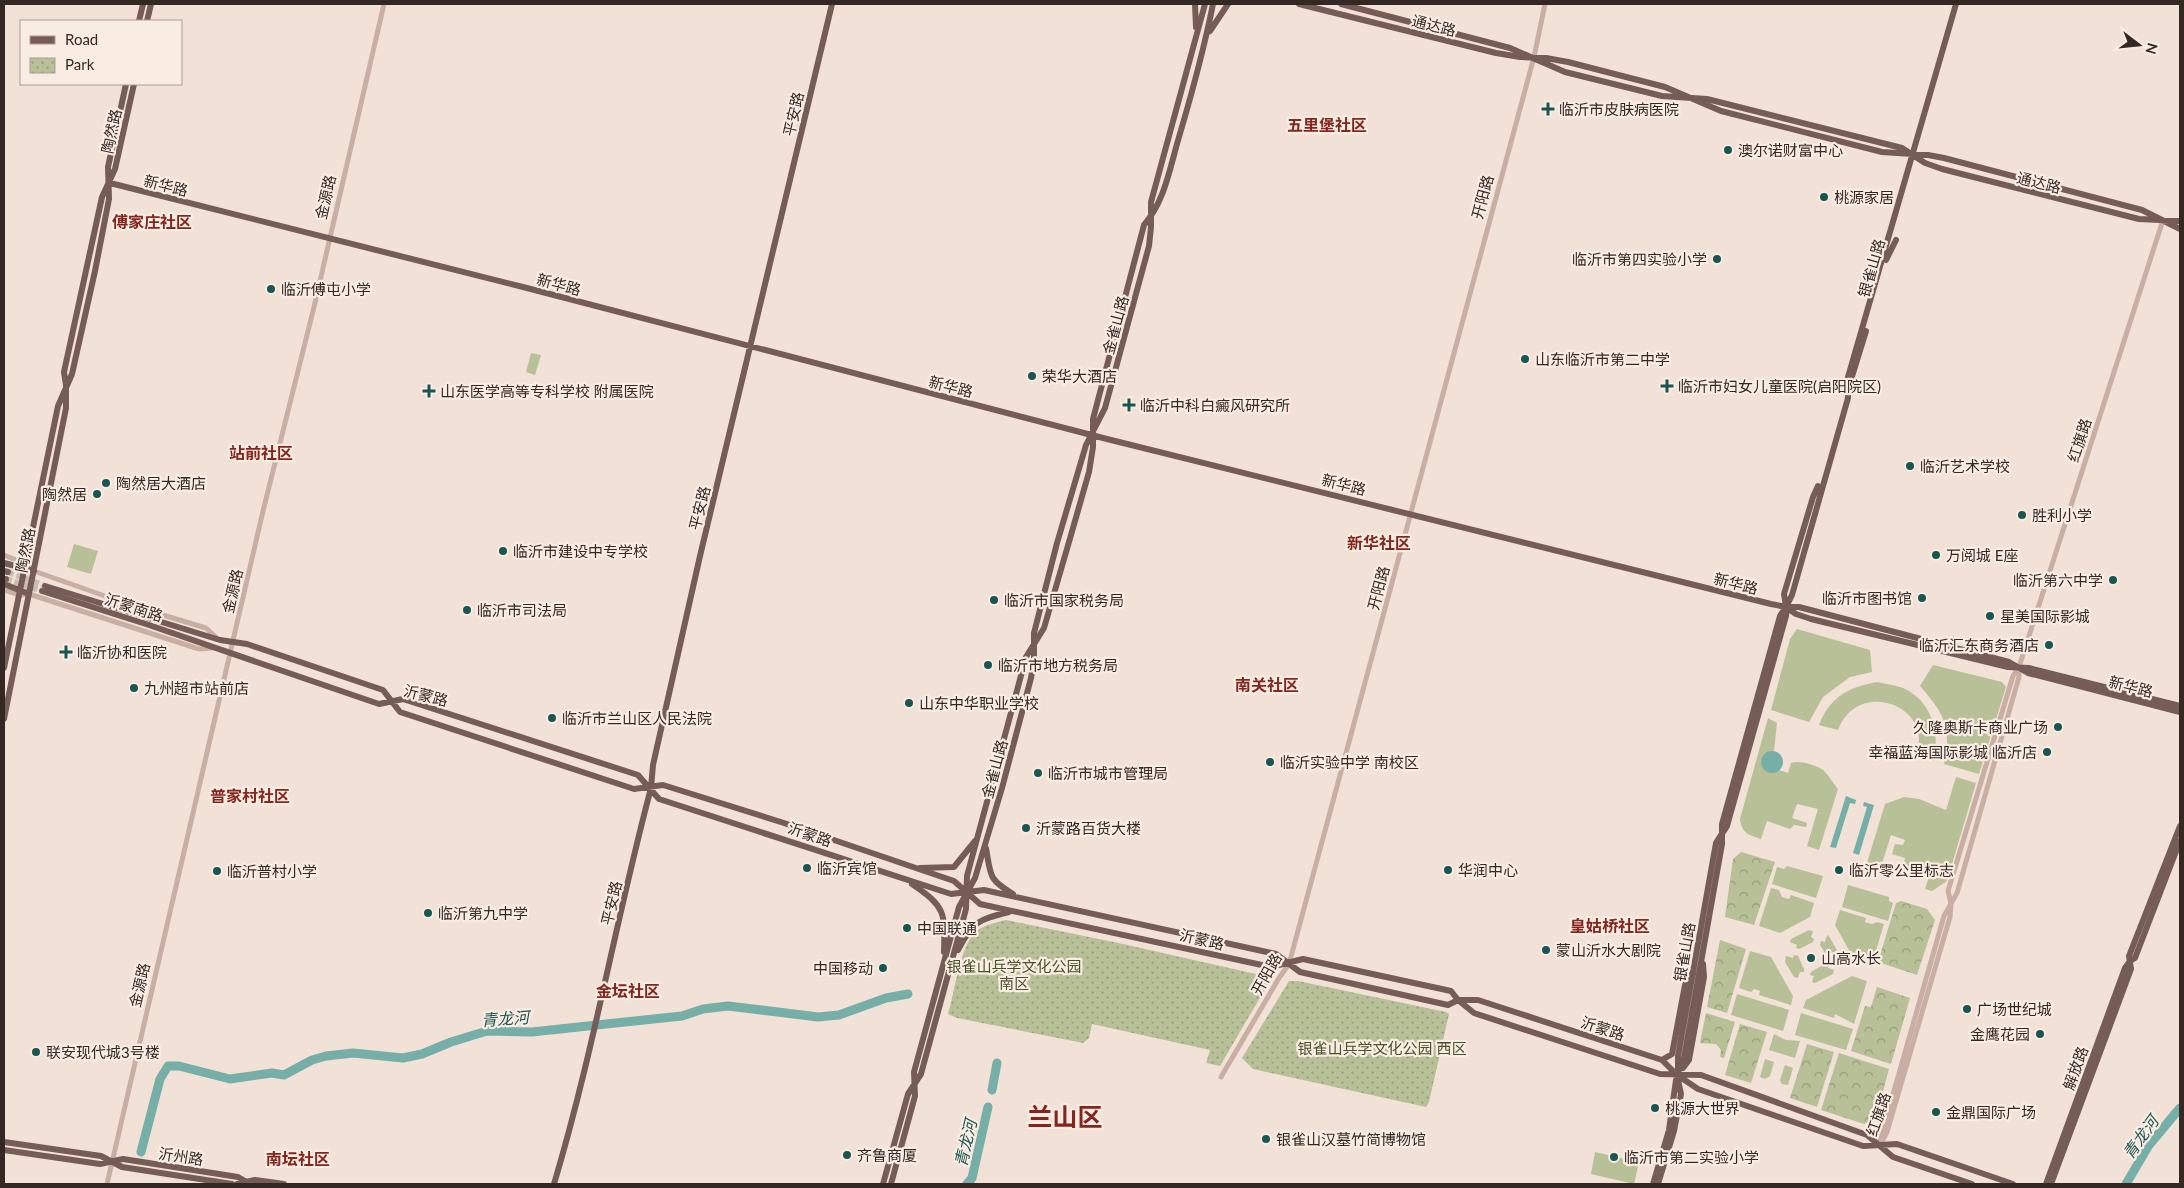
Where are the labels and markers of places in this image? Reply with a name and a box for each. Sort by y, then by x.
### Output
place label: 临沂市皮肤病医院 [1559,100,1679,118]
marker: 临沂市皮肤病医院 [1541,102,1555,116]
place label: 澳尔诺财富中心 [1738,141,1843,159]
marker: 澳尔诺财富中心 [1722,144,1734,156]
place label: 桃源家居 [1834,188,1894,206]
marker: 桃源家居 [1818,191,1830,203]
place label: 临沂市第四实验小学 [1572,250,1707,268]
marker: 临沂市第四实验小学 [1711,253,1723,265]
place label: 临沂傅屯小学 [281,280,371,298]
marker: 临沂傅屯小学 [265,283,277,295]
place label: 山东临沂市第二中学 [1535,350,1670,368]
marker: 山东临沂市第二中学 [1519,353,1531,365]
place label: 荣华大酒店 [1042,367,1117,385]
marker: 荣华大酒店 [1026,370,1038,382]
place label: 临沂市妇女儿童医院(启阳院区) [1678,377,1881,395]
marker: 临沂市妇女儿童医院(启阳院区) [1660,379,1674,393]
place label: 山东医学高等专科学校 附属医院 [440,382,654,400]
marker: 山东医学高等专科学校 附属医院 [422,384,436,398]
place label: 临沂中科白癜风研究所 [1140,396,1290,414]
marker: 临沂中科白癜风研究所 [1122,398,1136,412]
place label: 临沂艺术学校 [1920,457,2010,475]
marker: 临沂艺术学校 [1904,460,1916,472]
place label: 陶然居大酒店 [116,474,206,492]
marker: 陶然居大酒店 [100,477,112,489]
place label: 陶然居 [42,485,87,503]
marker: 陶然居 [91,488,103,500]
place label: 胜利小学 [2032,506,2092,524]
marker: 胜利小学 [2016,509,2028,521]
place label: 临沂市建设中专学校 [513,542,648,560]
marker: 临沂市建设中专学校 [497,545,509,557]
place label: 万阅城 E座 [1946,546,2019,564]
marker: 万阅城 E座 [1930,549,1942,561]
place label: 临沂第六中学 [2013,571,2103,589]
marker: 临沂第六中学 [2107,574,2119,586]
place label: 临沂市图书馆 [1822,589,1912,607]
place label: 临沂市国家税务局 [1004,591,1124,609]
marker: 临沂市图书馆 [1916,592,1928,604]
marker: 临沂市国家税务局 [988,594,1000,606]
place label: 临沂市司法局 [477,601,567,619]
marker: 临沂市司法局 [461,604,473,616]
place label: 星美国际影城 [2000,607,2090,625]
marker: 星美国际影城 [1984,610,1996,622]
place label: 临沂汇东商务酒店 [1919,636,2039,654]
marker: 临沂汇东商务酒店 [2043,639,2055,651]
place label: 临沂协和医院 [77,643,167,661]
marker: 临沂协和医院 [59,645,73,659]
place label: 临沂市地方税务局 [998,656,1118,674]
marker: 临沂市地方税务局 [982,659,994,671]
place label: 九州超市站前店 [144,679,249,697]
marker: 九州超市站前店 [128,682,140,694]
place label: 山东中华职业学校 [919,694,1039,712]
marker: 山东中华职业学校 [903,697,915,709]
place label: 临沂市兰山区人民法院 [562,709,712,727]
marker: 临沂市兰山区人民法院 [546,712,558,724]
place label: 久隆奥斯卡商业广场 [1913,718,2048,736]
marker: 久隆奥斯卡商业广场 [2052,721,2064,733]
place label: 幸福蓝海国际影城 临沂店 [1868,743,2037,761]
marker: 幸福蓝海国际影城 临沂店 [2041,746,2053,758]
place label: 临沂实验中学 南校区 [1280,753,1419,771]
marker: 临沂实验中学 南校区 [1264,756,1276,768]
place label: 临沂市城市管理局 [1048,764,1168,782]
marker: 临沂市城市管理局 [1032,767,1044,779]
place label: 沂蒙路百货大楼 [1036,819,1141,837]
marker: 沂蒙路百货大楼 [1020,822,1032,834]
place label: 临沂宾馆 [817,859,877,877]
place label: 华润中心 [1458,861,1518,879]
place label: 临沂零公里标志 [1849,861,1954,879]
place label: 临沂普村小学 [227,862,317,880]
marker: 临沂宾馆 [801,862,813,874]
marker: 华润中心 [1442,864,1454,876]
marker: 临沂零公里标志 [1833,864,1845,876]
marker: 临沂普村小学 [211,865,223,877]
place label: 临沂第九中学 [438,904,528,922]
marker: 临沂第九中学 [422,907,434,919]
place label: 中国联通 [917,919,977,937]
marker: 中国联通 [901,922,913,934]
place label: 蒙山沂水大剧院 [1556,941,1661,959]
marker: 蒙山沂水大剧院 [1540,944,1552,956]
place label: 山高水长 [1821,949,1881,967]
marker: 山高水长 [1805,952,1817,964]
place label: 中国移动 [813,959,873,977]
marker: 中国移动 [877,962,889,974]
place label: 广场世纪城 [1977,1000,2052,1018]
marker: 广场世纪城 [1961,1003,1973,1015]
place label: 金鹰花园 [1970,1025,2030,1043]
marker: 金鹰花园 [2034,1028,2046,1040]
place label: 联安现代城3号楼 [46,1043,160,1061]
marker: 联安现代城3号楼 [30,1046,42,1058]
place label: 桃源大世界 [1665,1099,1740,1117]
marker: 桃源大世界 [1649,1102,1661,1114]
place label: 金鼎国际广场 [1946,1103,2036,1121]
marker: 金鼎国际广场 [1930,1106,1942,1118]
place label: 银雀山汉墓竹简博物馆 [1276,1130,1426,1148]
marker: 银雀山汉墓竹简博物馆 [1260,1133,1272,1145]
place label: 齐鲁商厦 [857,1146,917,1164]
place label: 临沂市第二实验小学 [1624,1148,1759,1166]
marker: 齐鲁商厦 [841,1149,853,1161]
marker: 临沂市第二实验小学 [1608,1151,1620,1163]

